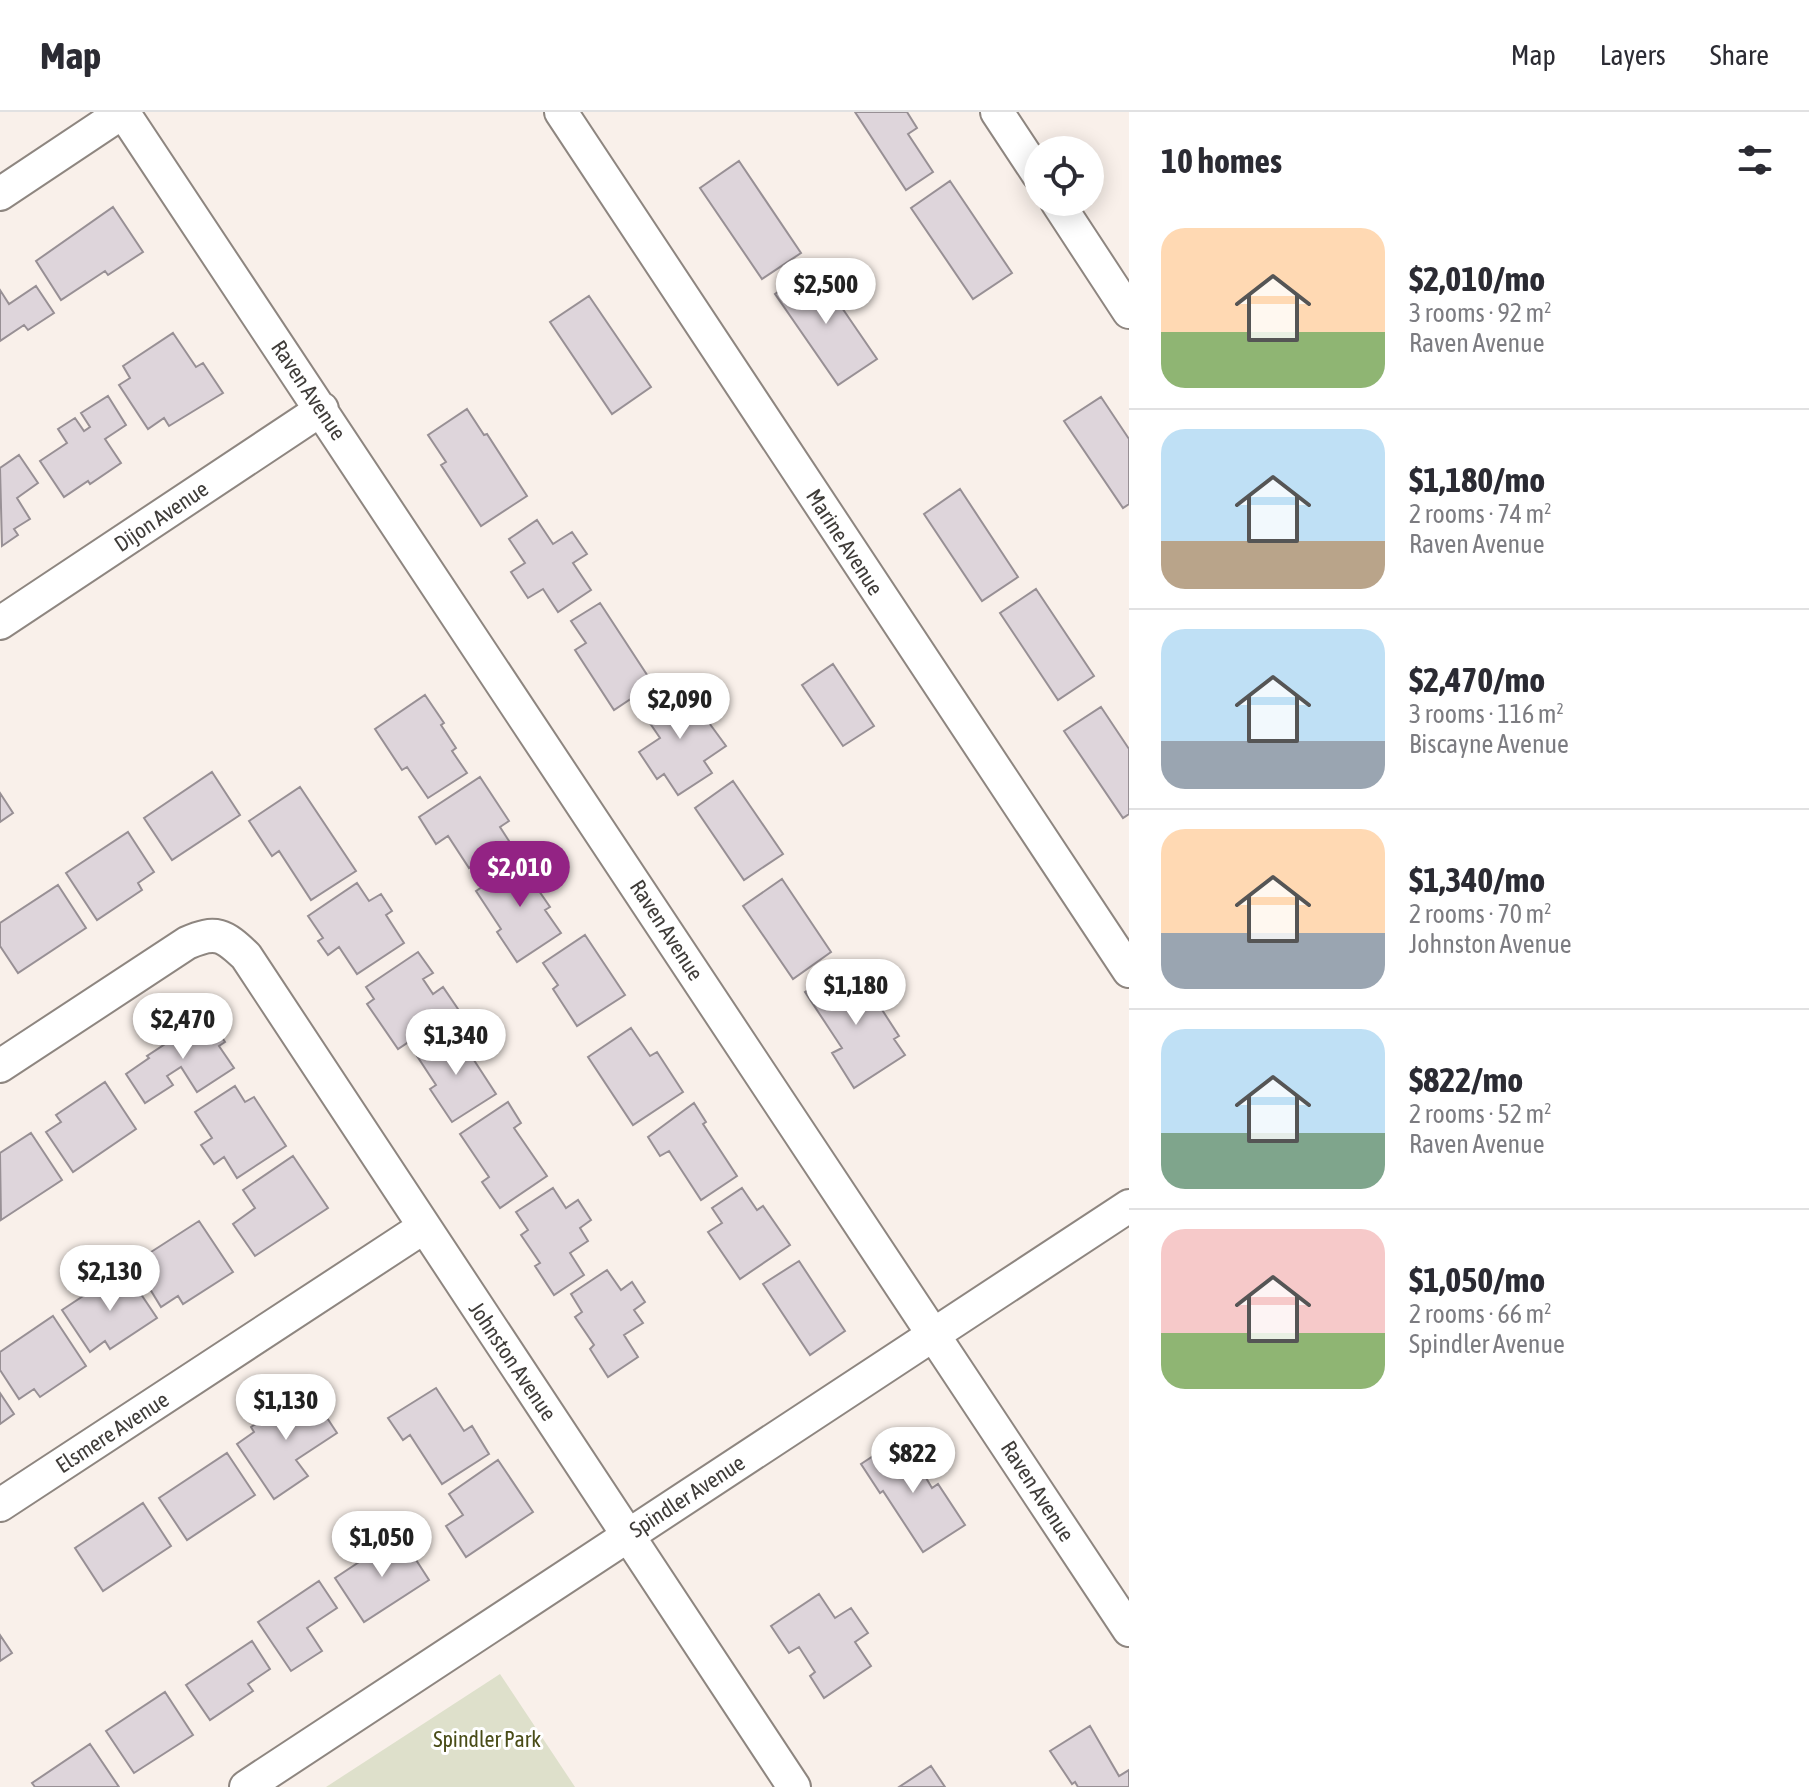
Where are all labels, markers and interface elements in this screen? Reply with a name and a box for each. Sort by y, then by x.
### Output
text: Map [40,34,101,77]
text: Map [1511,39,1556,71]
text: Layers [1600,39,1666,71]
text: Share [1710,39,1769,71]
map controls [1024,136,1104,216]
button: locate [1024,136,1104,216]
icon: filters [1733,138,1777,182]
text: 10 homes [1161,141,1282,180]
pin: $2,500 [761,258,891,326]
text: $2,010/mo [1409,259,1545,298]
icon: home [1225,260,1321,356]
text: $2,500 [794,269,858,299]
text: 3 rooms · 92 m² [1409,298,1551,328]
text: Raven Avenue [1409,328,1545,358]
street label: Raven Avenue [266,335,352,445]
text: $1,180/mo [1409,460,1545,499]
icon: home [1225,461,1321,557]
street label: Dijon Avenue [109,475,213,557]
street label: Marine Avenue [801,484,889,600]
text: 2 rooms · 74 m² [1409,499,1551,529]
text: Raven Avenue [1409,529,1545,559]
text: $2,470/mo [1409,660,1545,699]
icon: home [1225,661,1321,757]
pin: $2,090 [615,673,745,741]
text: $2,090 [648,684,712,714]
text: 3 rooms · 116 m² [1409,699,1564,729]
text: Biscayne Avenue [1409,729,1569,759]
pin: $2,010 [455,841,585,909]
text: $2,010 [488,852,552,882]
text: $1,340/mo [1409,860,1545,899]
icon: home [1225,861,1321,957]
street label: Raven Avenue [625,875,709,985]
text: 2 rooms · 70 m² [1409,899,1551,929]
text: Johnston Avenue [1409,929,1572,959]
pin: $1,180 [791,959,921,1027]
text: $1,180 [824,970,888,1000]
pin: $2,470 [118,993,248,1061]
text: $2,470 [151,1004,215,1034]
pin: $1,340 [391,1009,521,1077]
text: $1,340 [424,1020,488,1050]
text: $822/mo [1409,1060,1523,1099]
icon: home [1225,1061,1321,1157]
text: 2 rooms · 52 m² [1409,1099,1551,1129]
text: Raven Avenue [1409,1129,1545,1159]
pin: $2,130 [45,1245,175,1313]
text: $2,130 [78,1256,142,1286]
text: $1,050/mo [1409,1260,1545,1299]
icon: home [1225,1261,1321,1357]
street label: Johnston Avenue [464,1297,562,1425]
text: 2 rooms · 66 m² [1409,1299,1551,1329]
text: Spindler Avenue [1409,1329,1565,1359]
pin: $1,130 [221,1374,351,1442]
text: $1,130 [254,1385,318,1415]
street label: Elsmere Avenue [51,1386,173,1478]
pin: $822 [866,1427,960,1495]
street label: Raven Avenue [996,1436,1080,1546]
text: $822 [889,1438,937,1468]
street label: Spindler Avenue [625,1449,749,1543]
pin: $1,050 [317,1511,447,1579]
text: $1,050 [350,1522,414,1552]
park label: Spindler Park [433,1726,541,1752]

